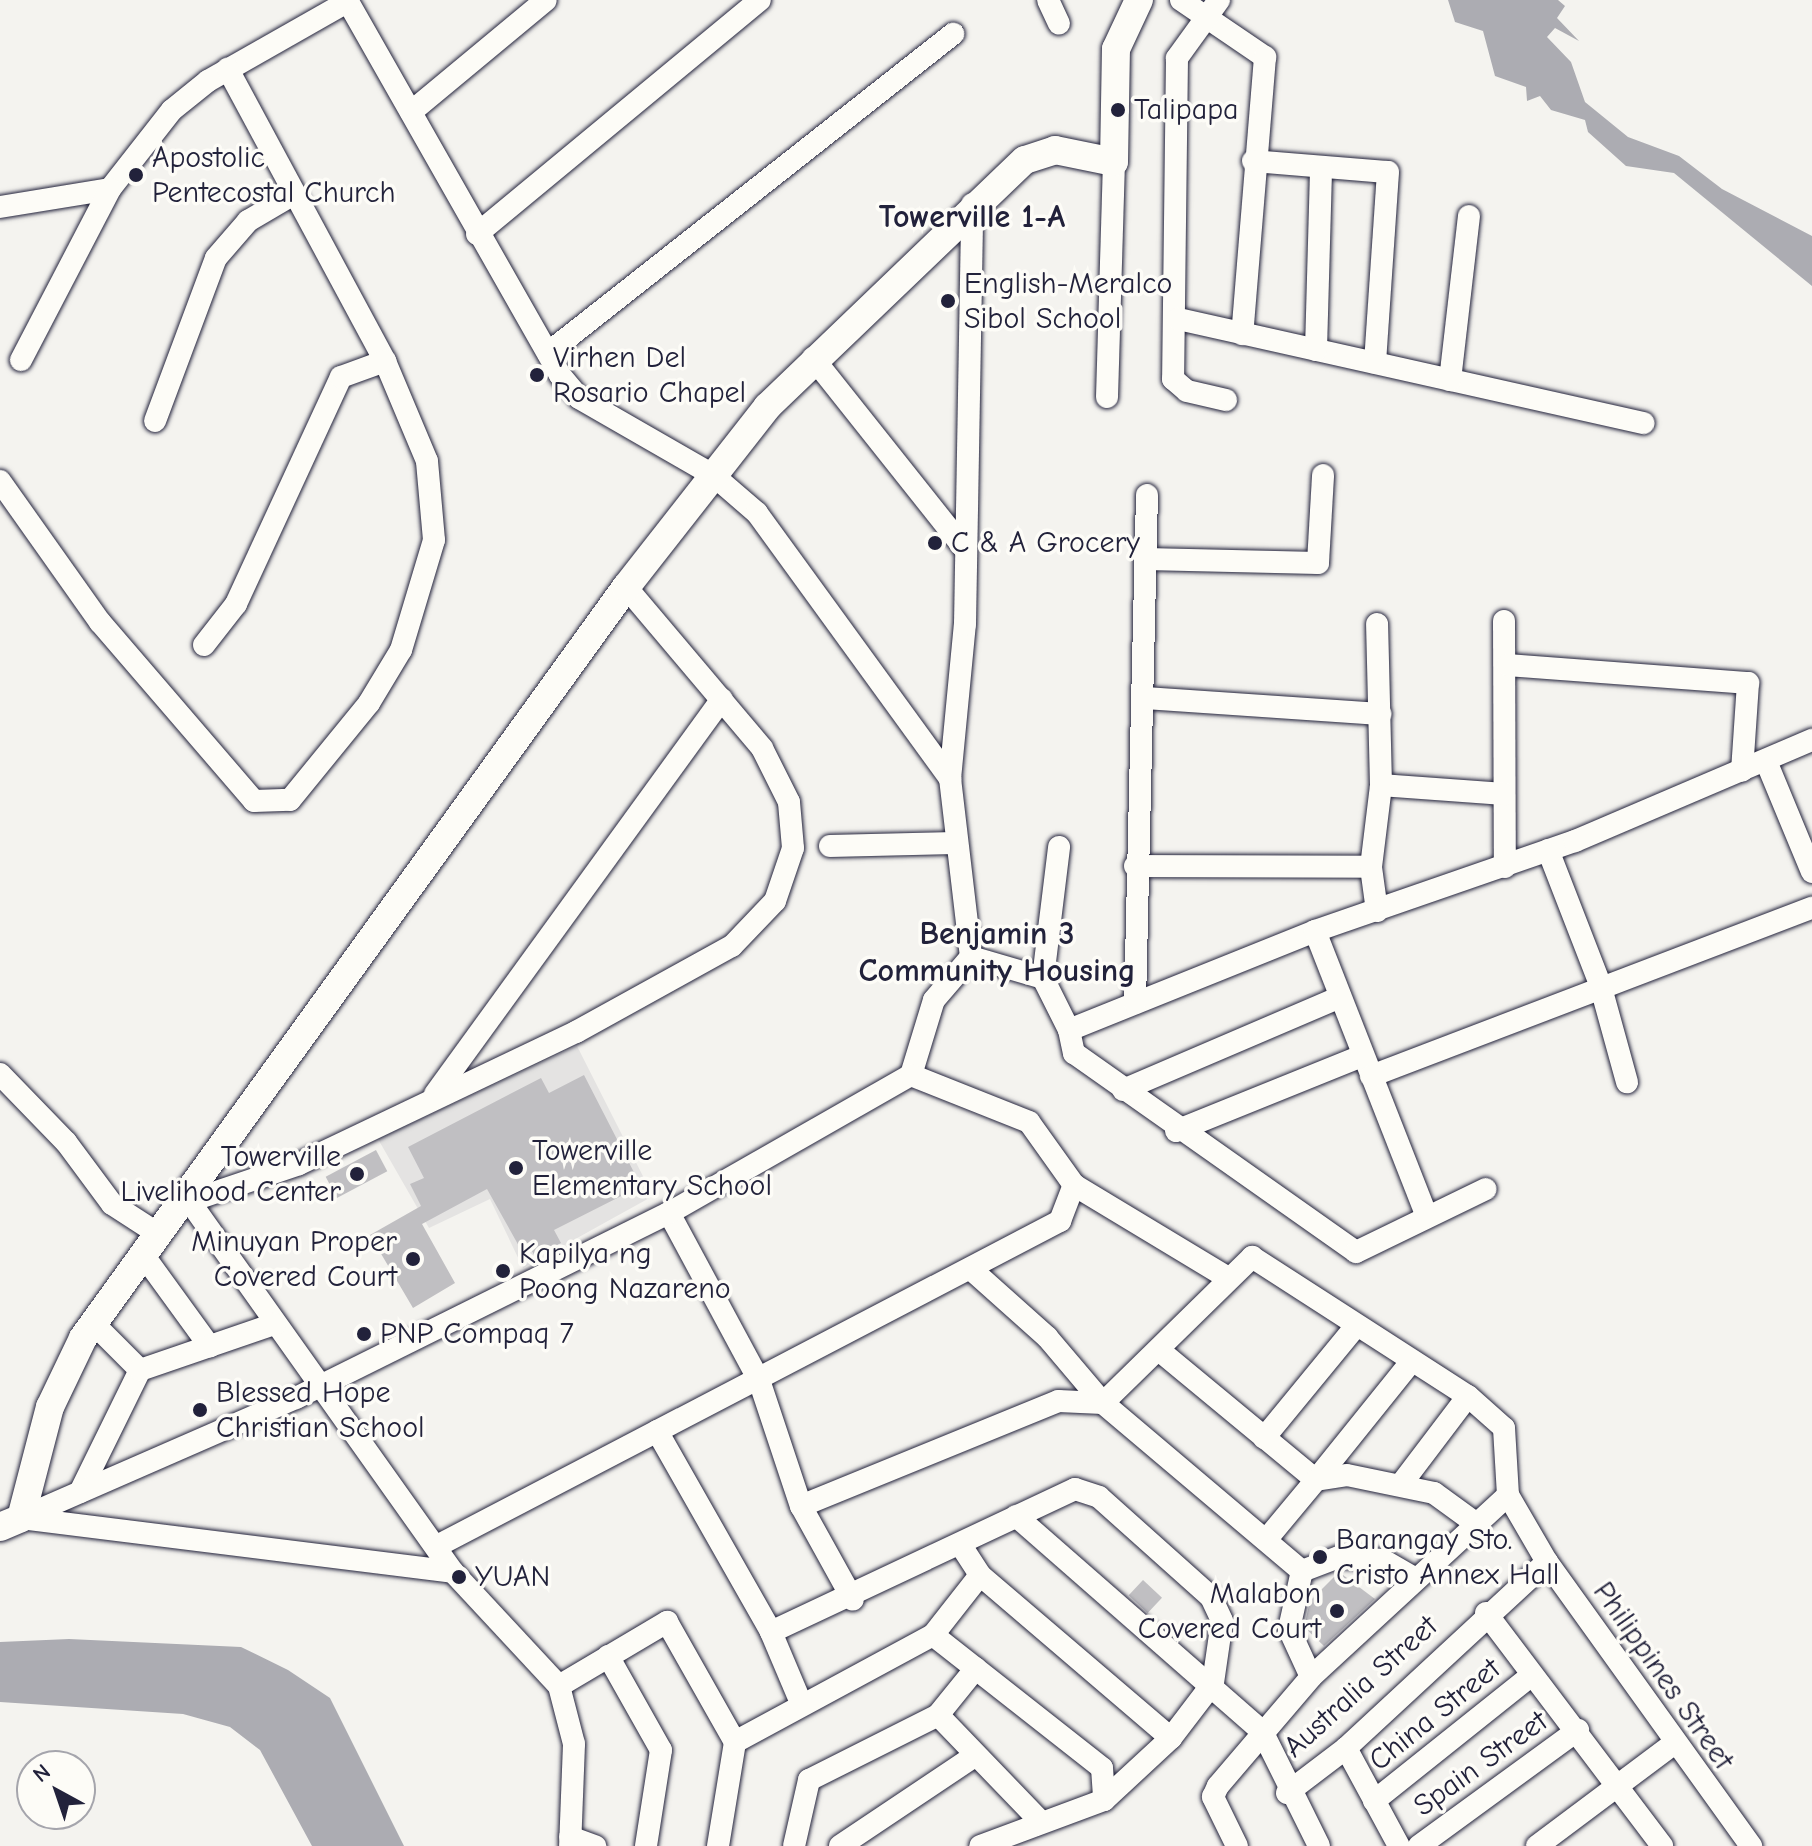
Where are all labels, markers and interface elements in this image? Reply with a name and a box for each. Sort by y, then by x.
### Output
place label: Talipapa [1134,92,1239,128]
marker: Talipapa [1109,101,1127,119]
place label: Apostolic Pentecostal Church [152,140,396,210]
marker: Apostolic Pentecostal Church [127,166,145,184]
district label: Towerville 1-A [879,198,1065,236]
place label: English-Meralco Sibol School [964,266,1172,336]
marker: English-Meralco Sibol School [939,292,957,310]
place label: Virhen Del Rosario Chapel [553,340,746,410]
marker: Virhen Del Rosario Chapel [528,366,546,384]
place label: C & A Grocery [951,525,1140,561]
marker: C & A Grocery [926,534,944,552]
district label: Benjamin 3 Community Housing [858,916,1136,991]
place label: Towerville Elementary School [532,1133,772,1204]
place label: Towerville Livelihood Center [120,1139,341,1210]
marker: Towerville Elementary School [507,1159,525,1177]
marker: Towerville Livelihood Center [348,1165,366,1183]
place label: Minuyan Proper Covered Court [191,1224,397,1294]
place label: Kapilya ng Poong Nazareno [519,1236,731,1306]
marker: Minuyan Proper Covered Court [404,1250,422,1268]
marker: Kapilya ng Poong Nazareno [494,1262,512,1280]
place label: PNP Compaq 7 [380,1316,574,1352]
marker: PNP Compaq 7 [355,1325,373,1343]
place label: Blessed Hope Christian School [216,1375,425,1446]
marker: Blessed Hope Christian School [191,1401,209,1419]
place label: Barangay Sto. Cristo Annex Hall [1336,1522,1559,1592]
marker: Barangay Sto. Cristo Annex Hall [1311,1548,1329,1566]
place label: YUAN [475,1559,550,1595]
marker: YUAN [450,1568,468,1586]
street label: Philippines Street [1585,1575,1741,1777]
place label: Malabon Covered Court [1138,1576,1321,1646]
marker: Malabon Covered Court [1328,1602,1346,1620]
street label: Australia Street [1277,1609,1445,1765]
street label: China Street [1362,1651,1508,1779]
street label: Spain Street [1407,1703,1555,1825]
north arrow [16,1750,96,1830]
text: N [28,1759,56,1788]

